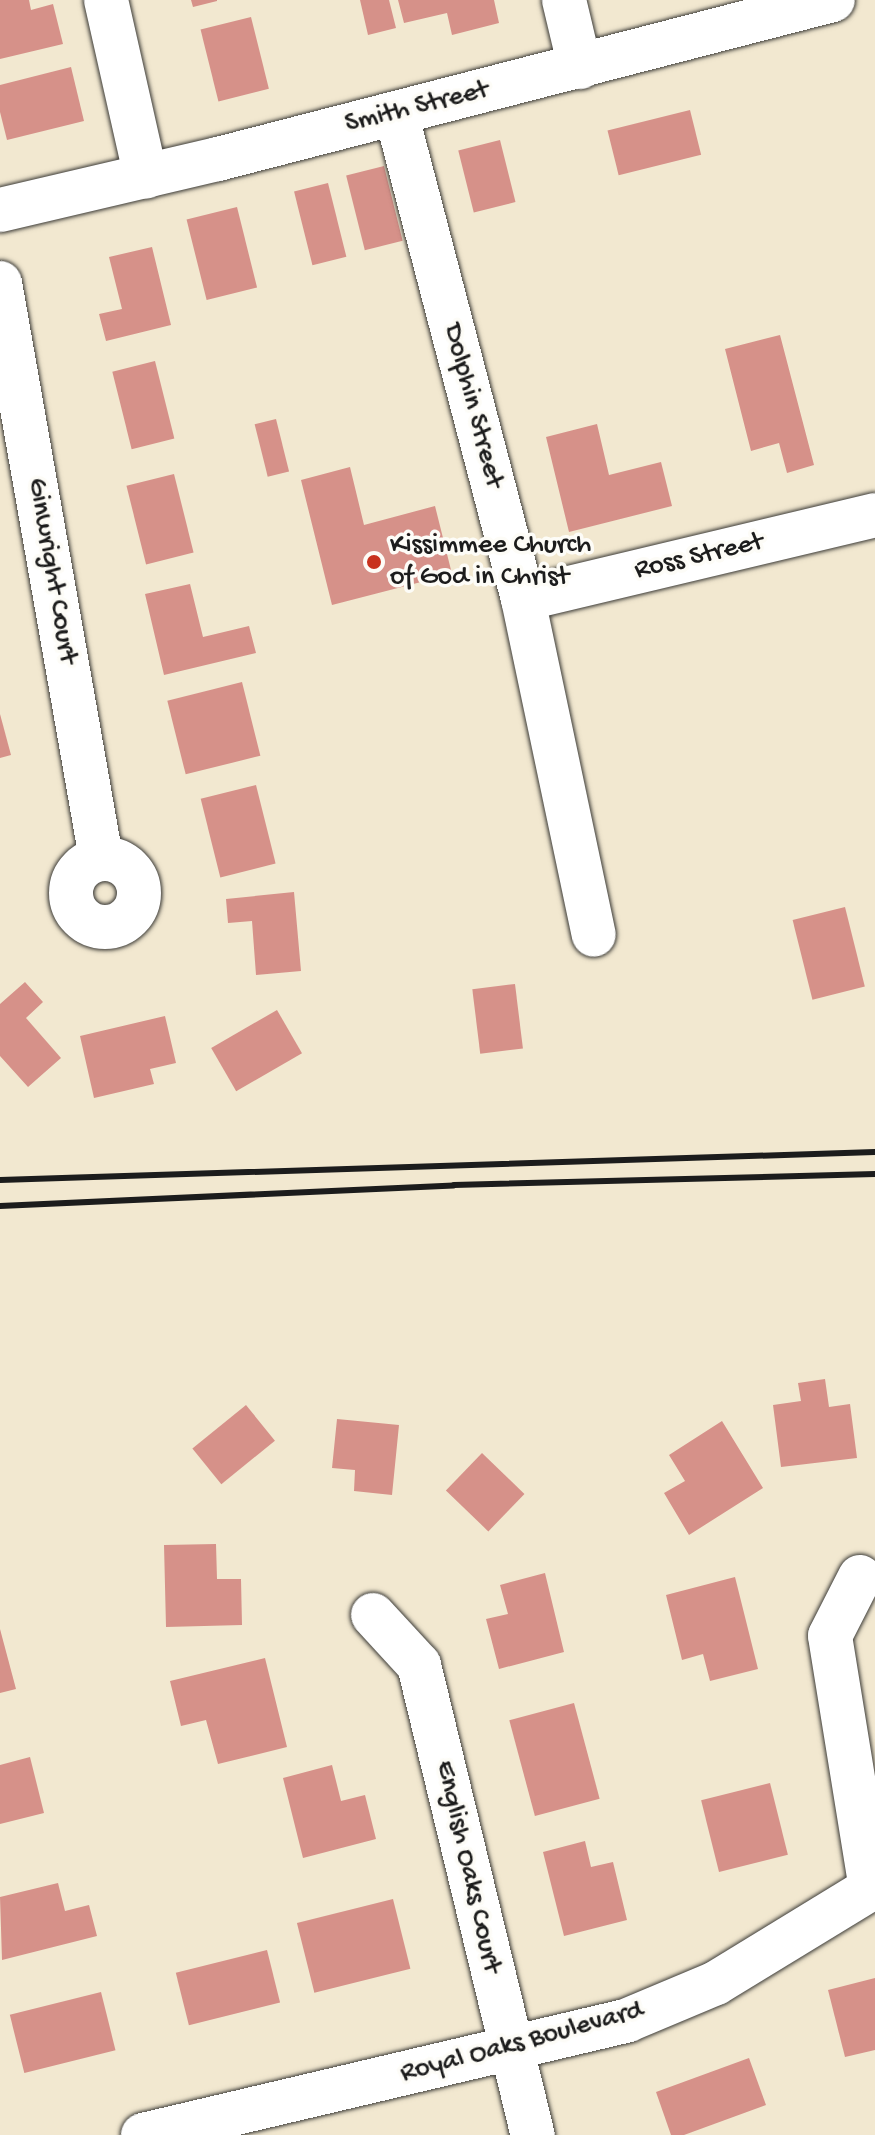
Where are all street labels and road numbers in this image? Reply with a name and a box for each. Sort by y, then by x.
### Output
street label: Smith Street [342,74,492,142]
street label: Dolphin Street [434,320,510,492]
street label: Ginwright Court [18,476,84,666]
street label: Ross Street [631,526,767,588]
street label: English Oaks Court [426,1758,508,1976]
street label: Royal Oaks Boulevard [397,1994,647,2092]

